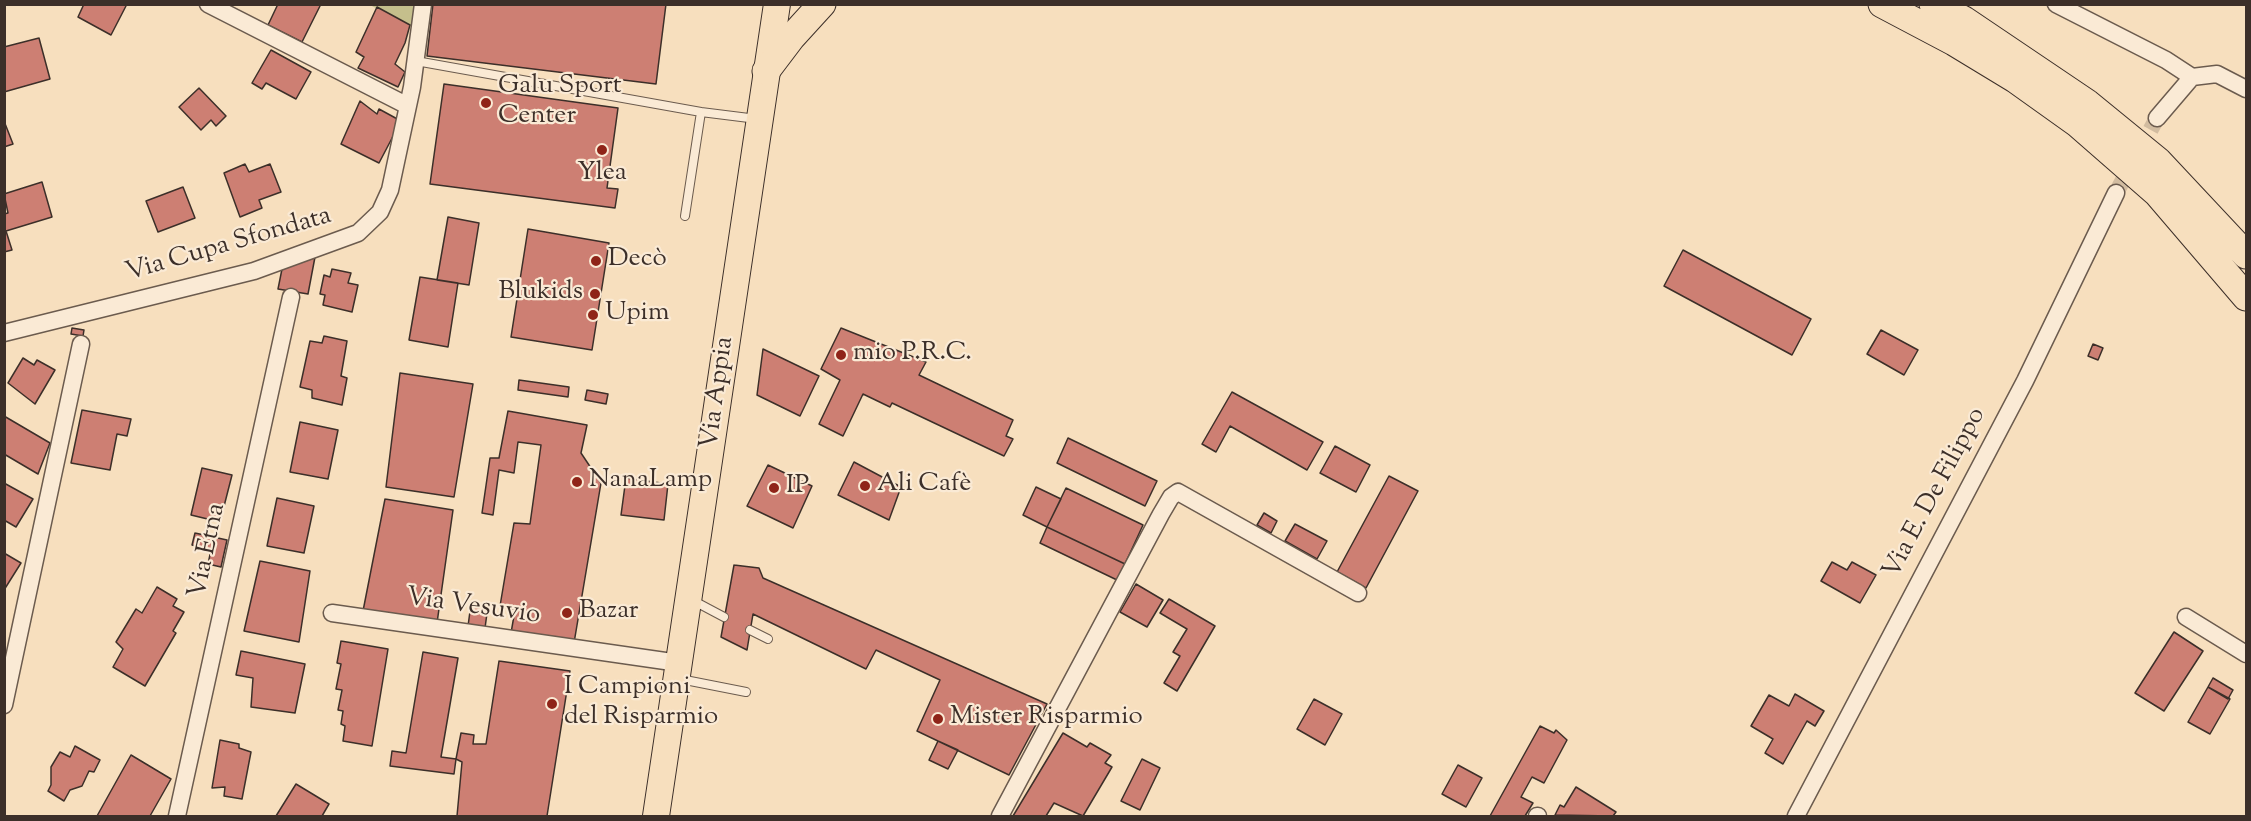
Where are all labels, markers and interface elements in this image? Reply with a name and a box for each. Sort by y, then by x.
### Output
place label: Galu Sport Center [498,72,622,134]
marker: Galu Sport Center [479,96,493,110]
marker: Ylea [595,143,609,157]
place label: Ylea [577,159,627,191]
street label: Via Cupa Sfondata [123,202,335,290]
place label: Decò [608,245,667,277]
marker: Decò [589,254,603,268]
place label: Blukids [498,278,583,310]
marker: Blukids [588,287,602,301]
place label: Upim [605,299,670,331]
marker: Upim [586,308,600,322]
street label: Via Appia [696,335,742,451]
place label: mio P.R.C. [853,339,972,371]
marker: mio P.R.C. [834,348,848,362]
street label: Via E. De Filippo [1878,403,1994,585]
place label: NanaLamp [589,466,712,498]
place label: Ali Cafè [877,470,971,502]
place label: IP [786,472,809,504]
marker: NanaLamp [570,475,584,489]
marker: Ali Cafè [858,479,872,493]
marker: IP [767,481,781,495]
street label: Via Etna [184,501,234,601]
street label: Via Vesuvio [404,583,542,633]
place label: Bazar [579,597,639,629]
marker: Bazar [560,606,574,620]
place label: I Campioni del Risparmio [564,673,718,734]
marker: I Campioni del Risparmio [545,697,559,711]
place label: Mister Risparmio [950,703,1143,735]
marker: Mister Risparmio [931,712,945,726]

